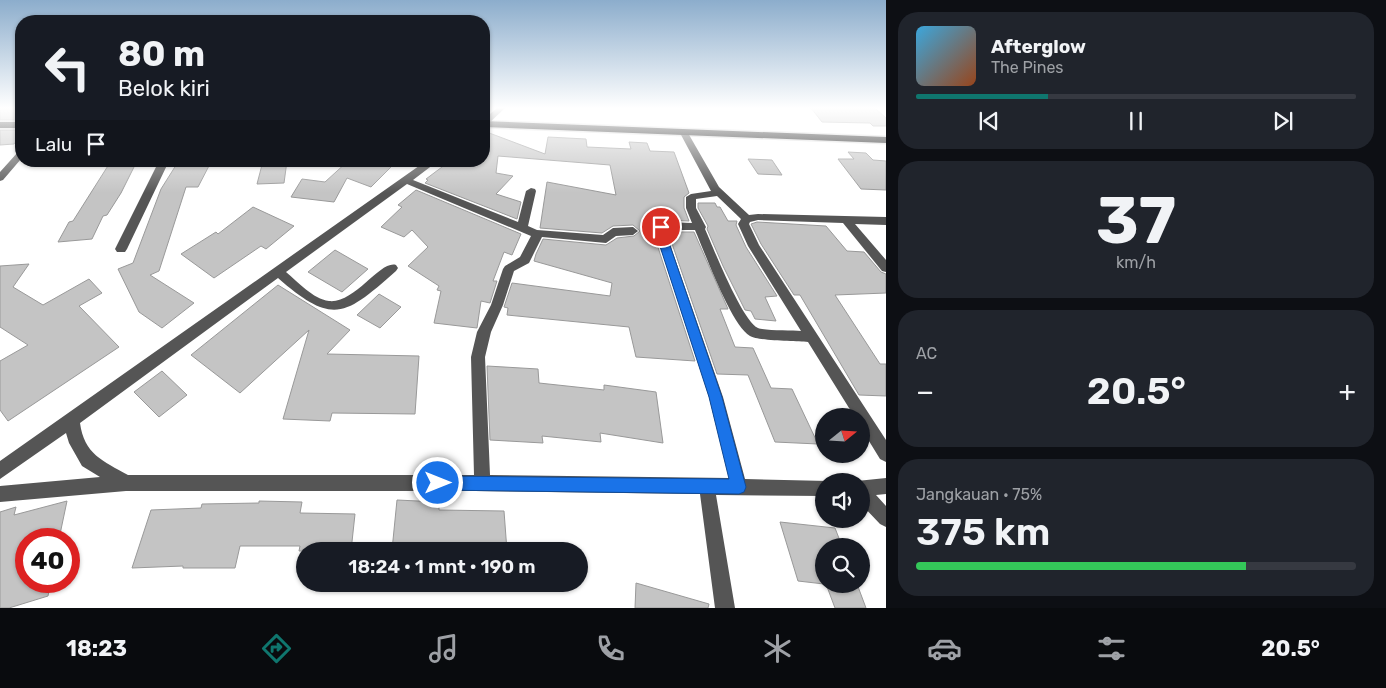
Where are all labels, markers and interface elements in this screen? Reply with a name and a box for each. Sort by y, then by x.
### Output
text: 80 m [118,33,205,75]
icon: left [35,35,100,100]
text: Afterglow [991,35,1086,58]
text: The Pines [991,58,1064,77]
text: Belok kiri [118,75,210,102]
icon: previous [975,107,1003,135]
icon: pause [1122,107,1150,135]
icon: next [1269,107,1297,135]
icon: arrive [82,130,110,158]
text: Lalu [35,133,72,156]
text: 37 [1096,182,1176,259]
pin [640,206,682,248]
icon: arrive [647,213,675,241]
text: km/h [1116,253,1156,272]
text: AC [916,344,937,363]
text: 20.5° [1087,368,1186,414]
text: − [916,375,934,408]
text: + [1339,375,1356,408]
north arrow [815,408,870,462]
map controls [815,408,870,593]
position arrow [411,456,463,508]
button: sound [815,473,870,528]
text: Jangkauan · 75% [916,485,1042,504]
text: 375 km [916,509,1050,555]
speed limit sign: 40 [15,528,80,593]
button: search [815,538,870,593]
text: 18:24 · 1 mnt · 190 m [348,555,536,578]
icon: directions [259,631,294,666]
icon: music [426,631,461,666]
icon: phone [593,631,628,666]
icon: climate [760,631,795,666]
icon: car [927,631,962,666]
icon: filters [1094,631,1129,666]
text: 18:23 [66,635,127,662]
text: 20.5° [1261,635,1320,662]

